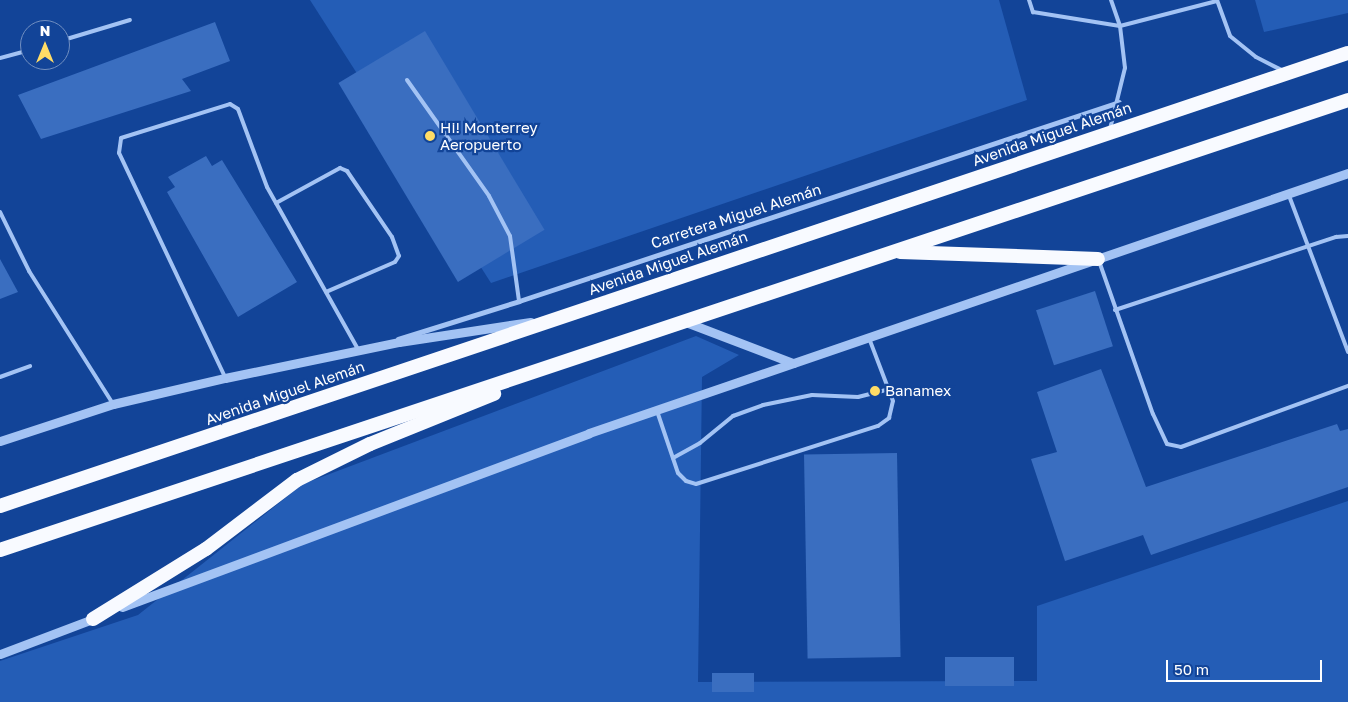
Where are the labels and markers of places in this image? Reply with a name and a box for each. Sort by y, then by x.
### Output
place label: Hi! Monterrey Aeropuerto [440,118,538,153]
marker: Hi! Monterrey Aeropuerto [424,130,436,142]
place label: Banamex [885,382,951,400]
marker: Banamex [869,385,881,397]

